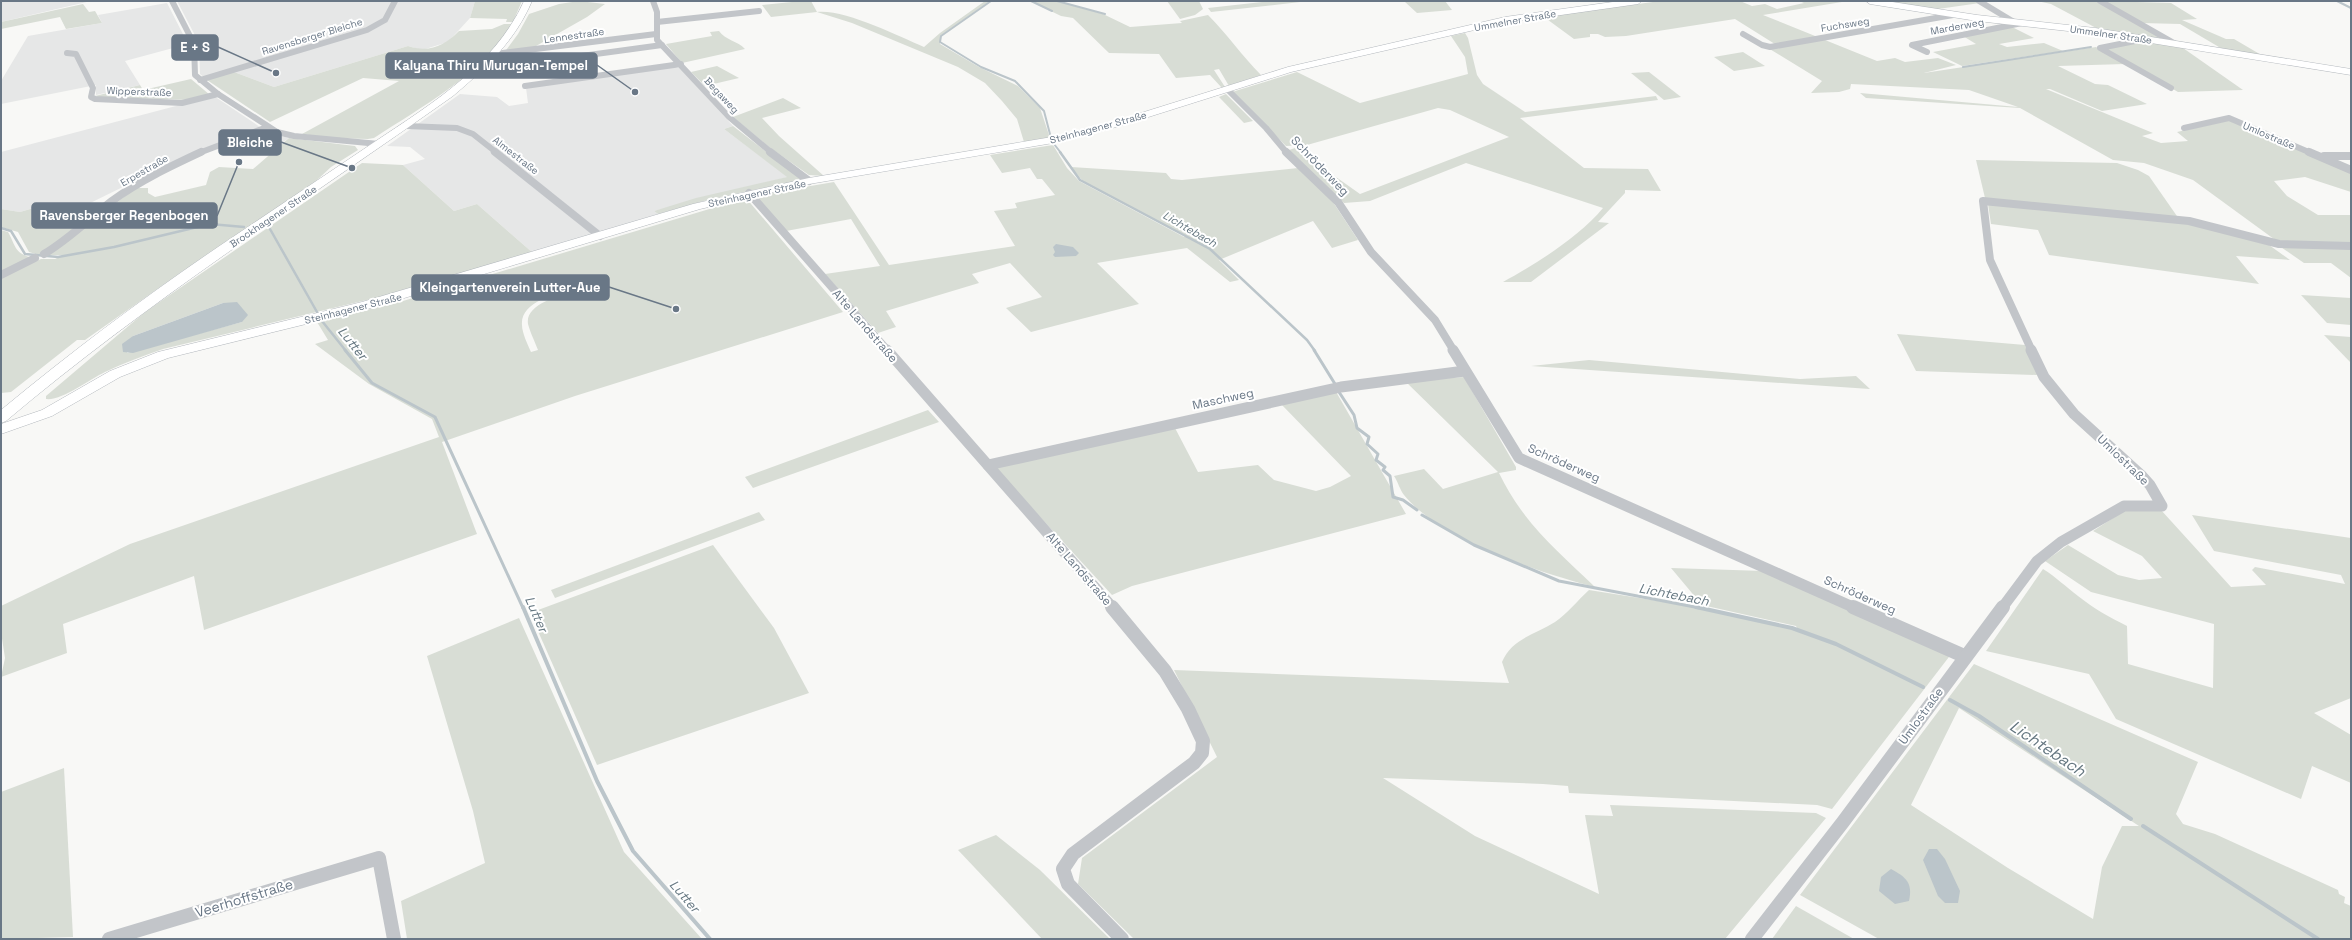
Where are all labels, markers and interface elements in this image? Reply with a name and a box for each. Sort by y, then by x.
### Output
street label: Ummelner Straße [1473,7,1557,34]
street label: Fuchsweg [1820,14,1870,35]
street label: Ravensberger Bleiche [260,15,364,58]
street label: Marderweg [1929,15,1985,38]
street label: Ummelner Straße [2069,22,2153,47]
street label: Lennestraße [543,25,605,46]
callout: E + S [172,35,218,60]
text: E + S [180,39,210,56]
callout: Kalyana Thiru Murugan-Tempel [386,53,597,78]
text: Kalyana Thiru Murugan-Tempel [394,57,588,74]
street label: Begaweg [702,75,742,116]
street label: Wipperstraße [106,84,172,99]
street label: Steinhagener Straße [1048,108,1148,147]
street label: Umlostraße [2241,119,2297,152]
callout: Bleiche [219,130,281,155]
street label: Almestraße [490,133,541,177]
street label: Schröderweg [1287,133,1353,199]
text: Bleiche [227,134,273,151]
street label: Erpestraße [118,152,171,189]
street label: Steinhagener Straße [707,177,807,210]
street label: Brockhagener Straße [227,182,319,250]
callout: Ravensberger Regenbogen [32,203,217,228]
text: Ravensberger Regenbogen [39,207,209,224]
water label: Lichtebach [1161,208,1220,250]
callout: Kleingartenverein Lutter-Aue [412,275,609,300]
text: Kleingartenverein Lutter-Aue [419,279,601,296]
street label: Alte Landstraße [829,286,901,366]
street label: Steinhagener Straße [303,290,403,327]
water label: Lutter [334,323,372,365]
street label: Maschweg [1191,385,1255,413]
street label: Umlostraße [2094,431,2152,489]
street label: Schröderweg [1525,440,1603,486]
street label: Alte Landstraße [1043,529,1115,609]
street label: Schröderweg [1821,572,1899,618]
water label: Lichtebach [1638,579,1711,610]
water label: Lutter [521,593,553,637]
street label: Umlostraße [1895,684,1947,748]
water label: Lichtebach [2006,715,2091,782]
street label: Veerhoffstraße [193,875,295,921]
water label: Lutter [666,877,705,918]

